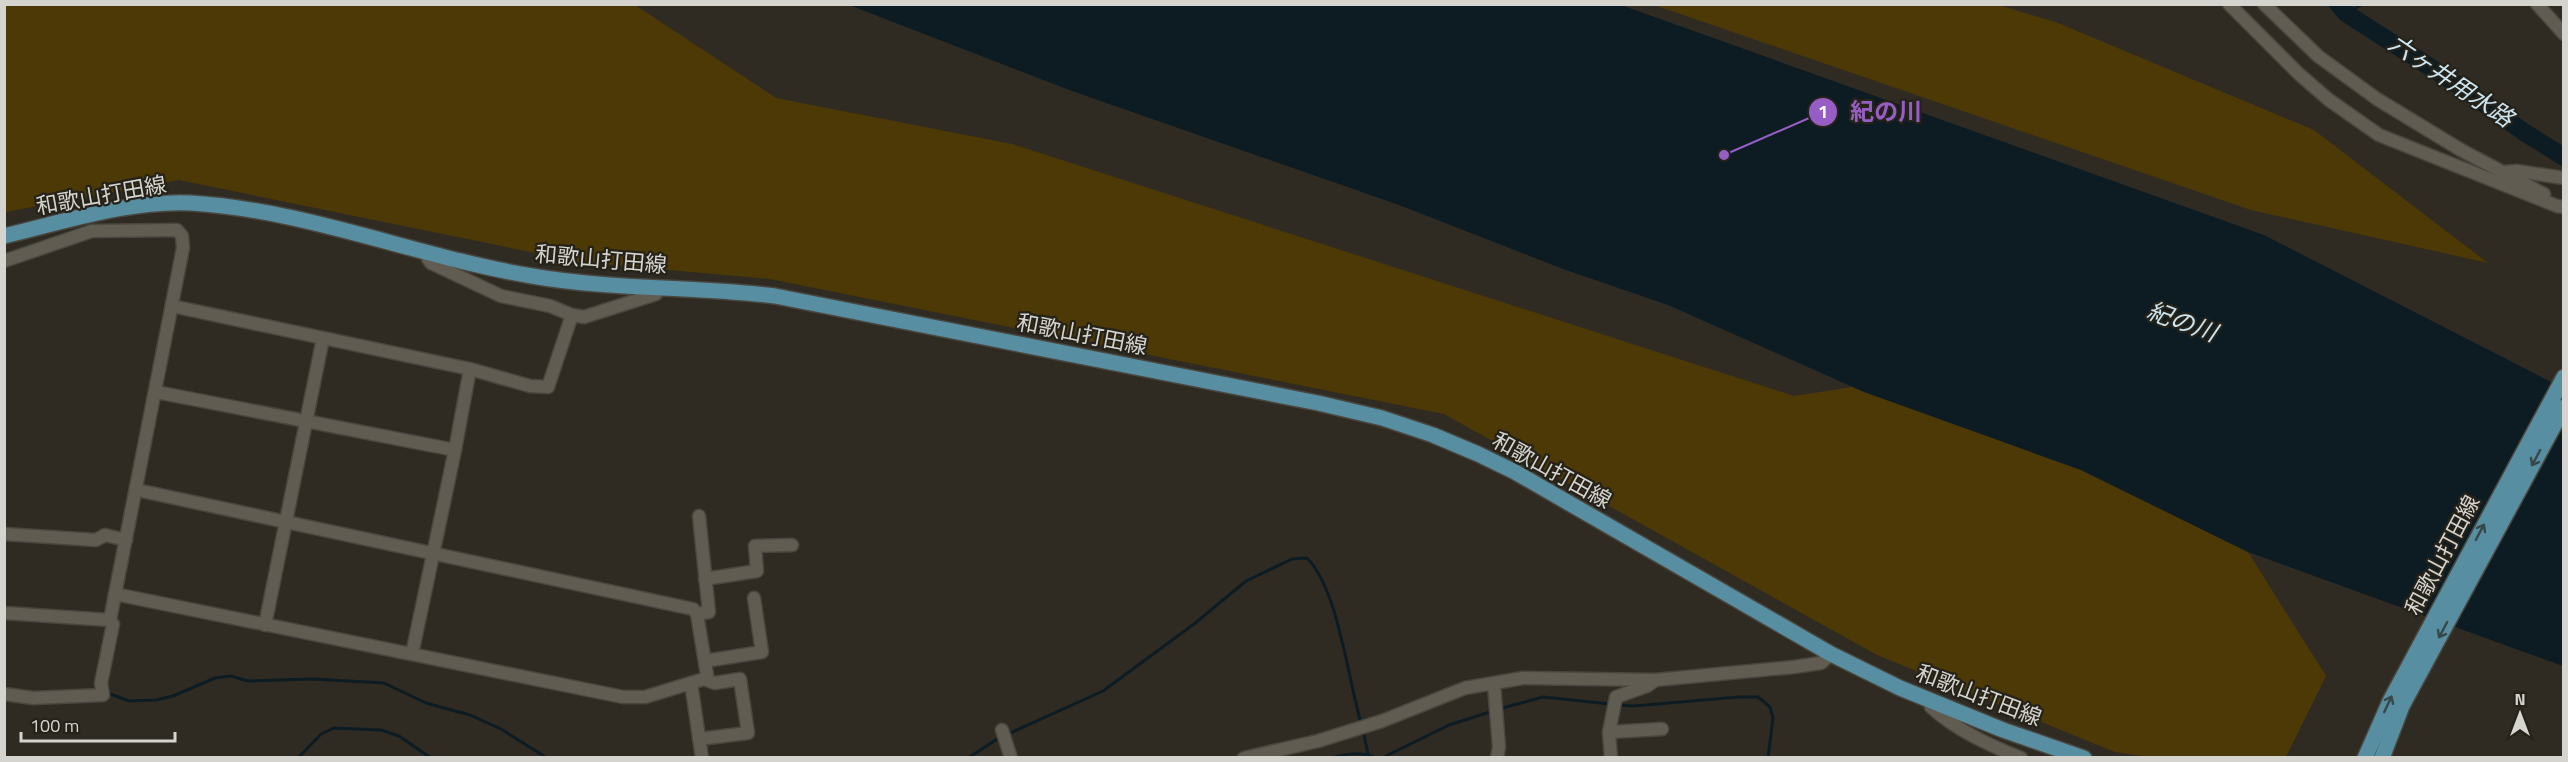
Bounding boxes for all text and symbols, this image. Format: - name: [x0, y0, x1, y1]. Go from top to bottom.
- water label: 六ヶ井用水路: [2382, 25, 2523, 136]
- callout: 紀の川: [1808, 91, 1934, 133]
- text: 紀の川: [1850, 93, 1922, 129]
- text: 1: [1818, 98, 1828, 125]
- street label: 和歌山打田線: [33, 167, 169, 223]
- street label: 和歌山打田線: [534, 236, 668, 282]
- water label: 紀の川: [2142, 292, 2225, 351]
- street label: 和歌山打田線: [1014, 305, 1150, 363]
- street label: 和歌山打田線: [1486, 423, 1618, 517]
- one-way arrow: [2530, 449, 2542, 466]
- street label: 和歌山打田線: [2396, 489, 2488, 621]
- one-way arrow: [2474, 524, 2486, 541]
- one-way arrow: [2437, 621, 2449, 638]
- street label: 和歌山打田線: [1911, 655, 2047, 735]
- north arrow: [2490, 684, 2550, 744]
- text: N: [2514, 687, 2526, 711]
- one-way arrow: [2383, 695, 2395, 713]
- scale bar: [21, 705, 176, 743]
- text: 100 m: [30, 712, 79, 739]

